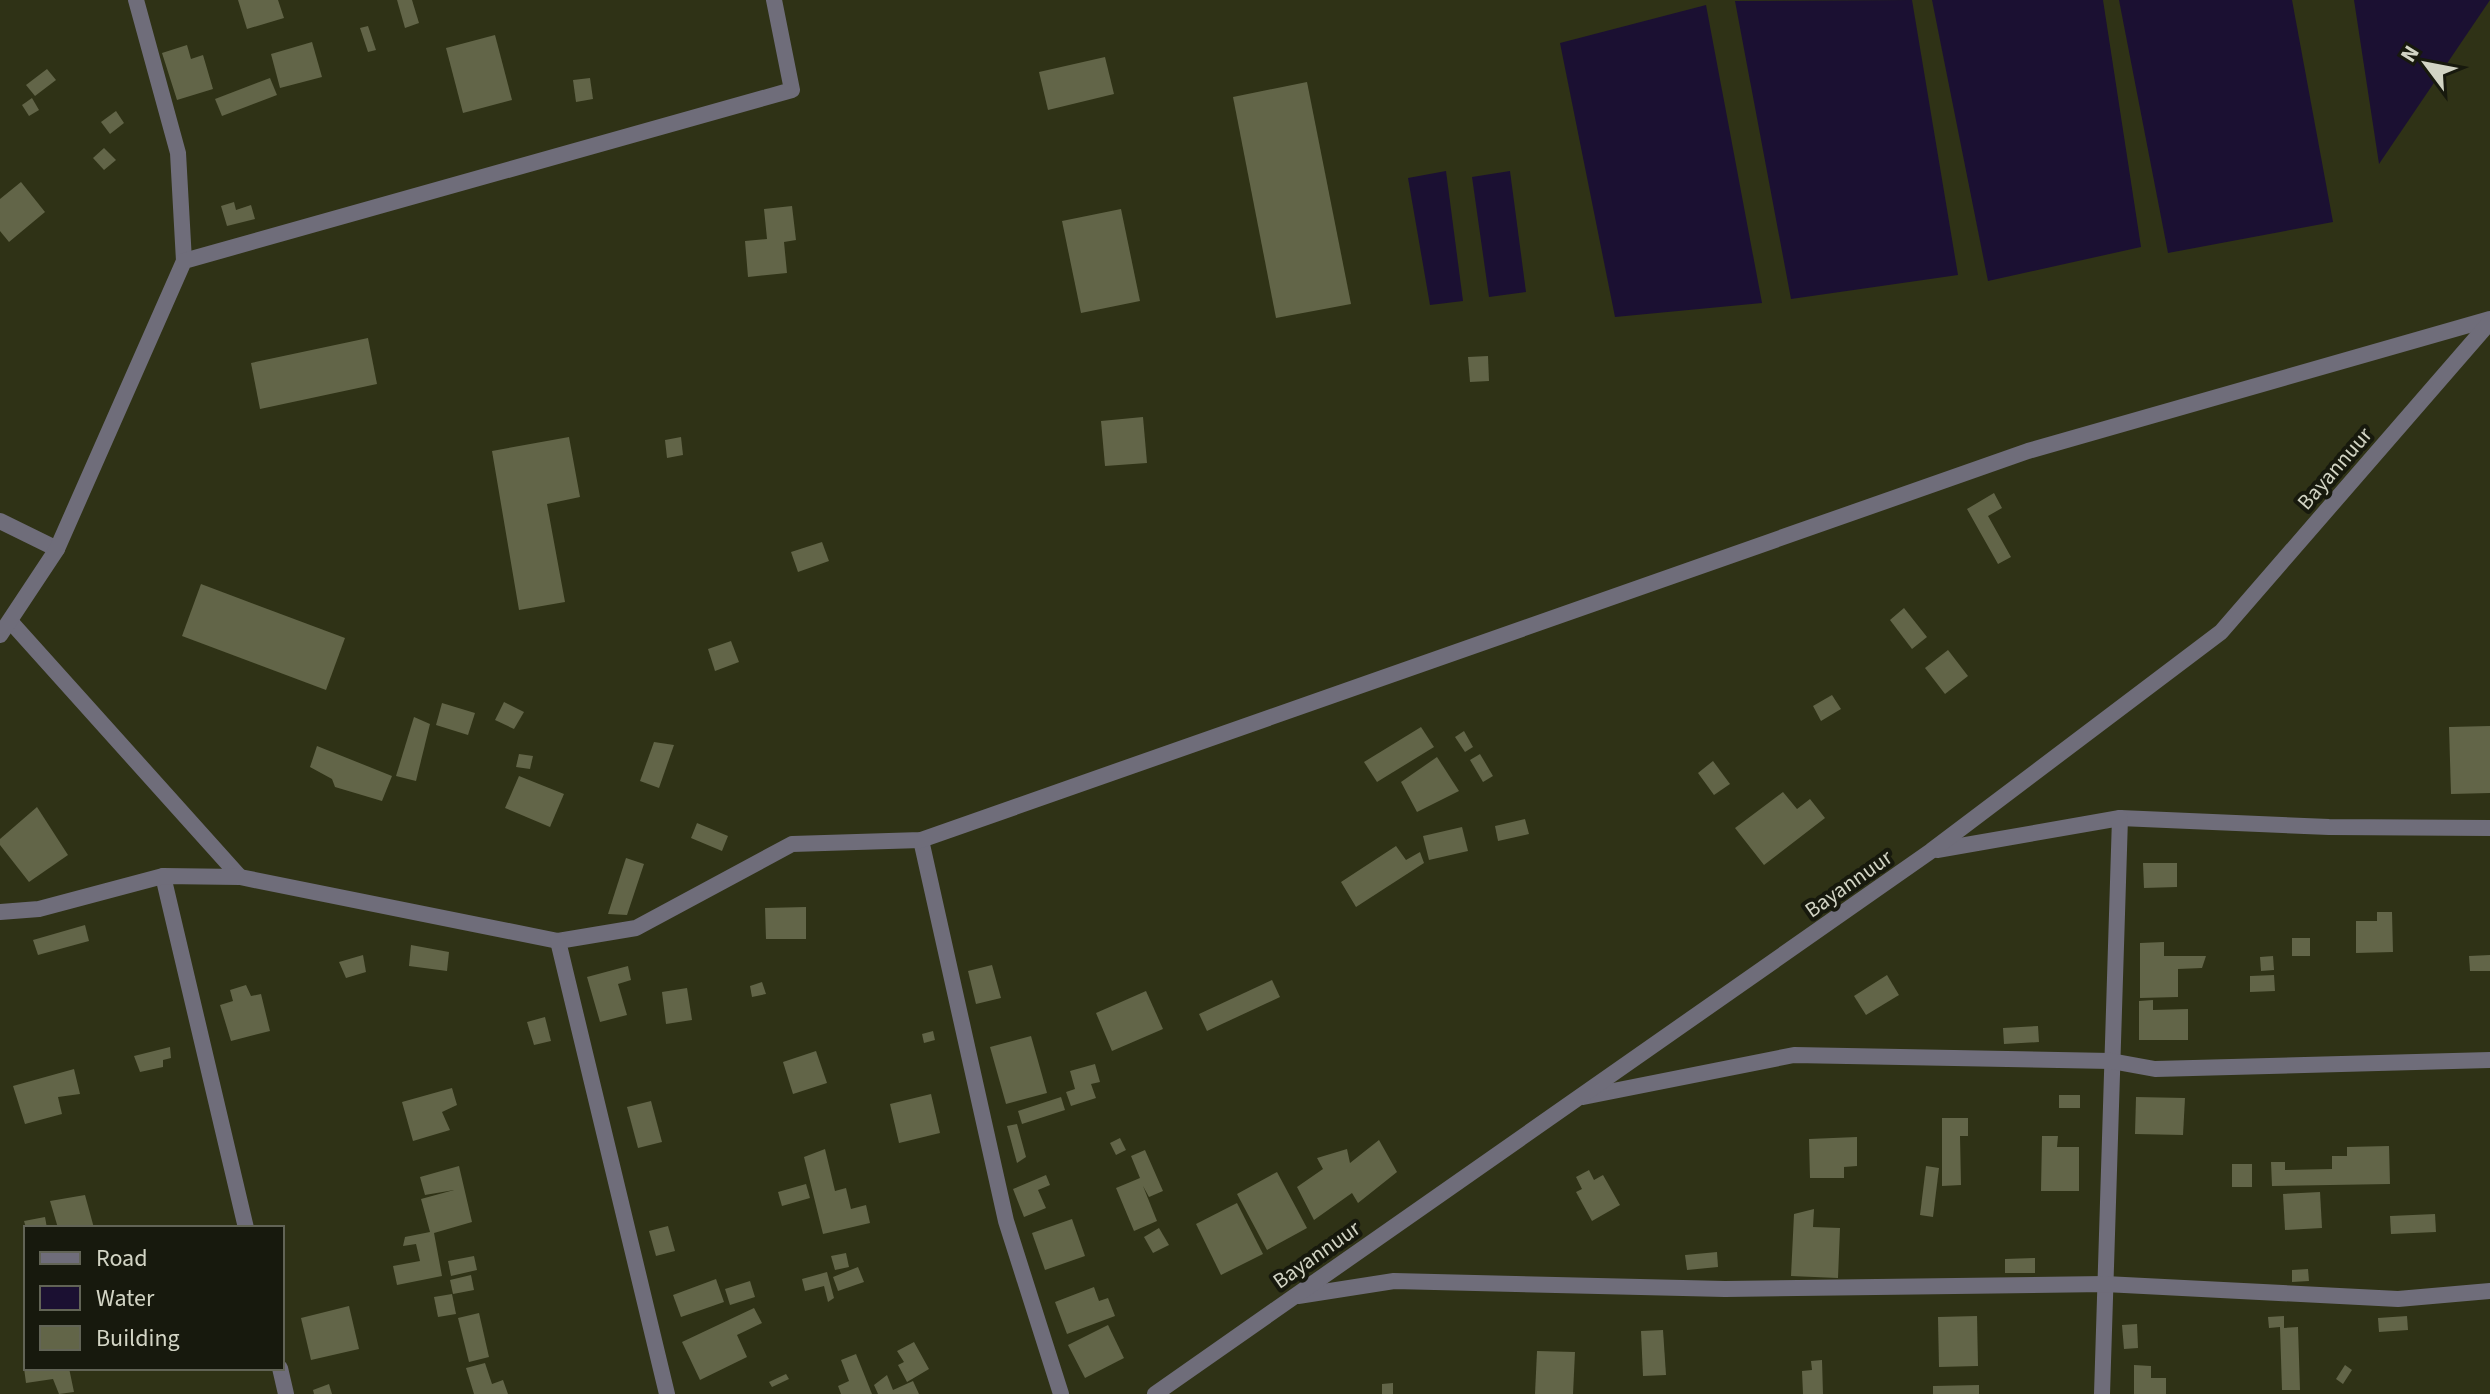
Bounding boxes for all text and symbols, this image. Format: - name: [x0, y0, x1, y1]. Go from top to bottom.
- north arrow: [2386, 24, 2466, 104]
- text: N: [2392, 39, 2427, 69]
- street label: Bayannuur: [2290, 420, 2380, 517]
- street label: Bayannuur: [1798, 842, 1899, 926]
- street label: Bayannuur: [1266, 1213, 1367, 1297]
- legend: [24, 1226, 284, 1370]
- text: Road: [96, 1241, 148, 1276]
- text: Water: [96, 1281, 155, 1316]
- text: Building: [96, 1321, 180, 1356]

